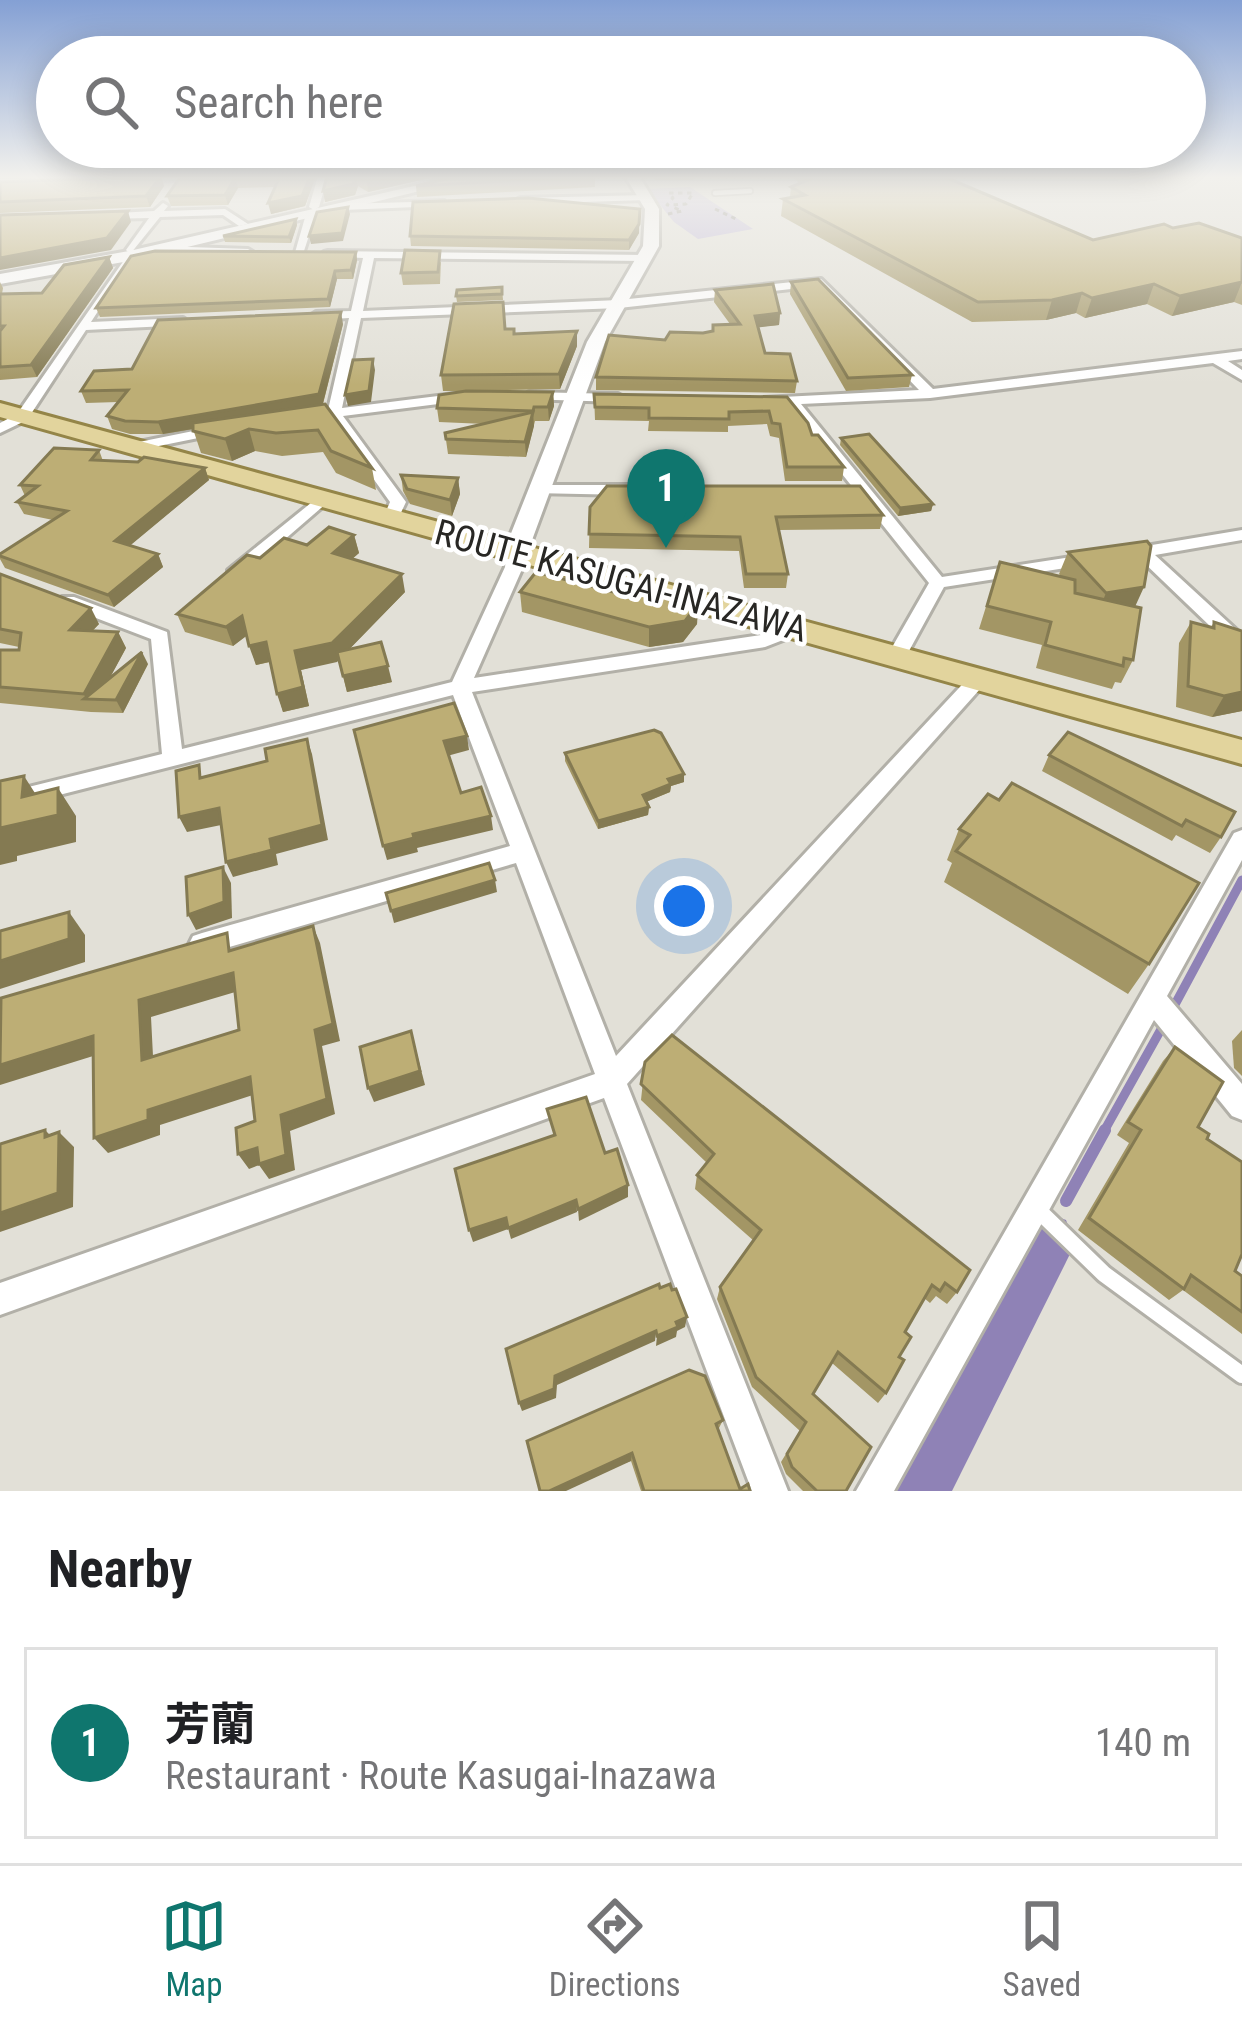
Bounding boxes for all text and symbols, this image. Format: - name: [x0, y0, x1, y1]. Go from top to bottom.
- search box: [36, 36, 1206, 168]
- icon: search: [78, 69, 144, 135]
- text: Search here: [174, 76, 383, 129]
- pin: 1: [627, 449, 705, 548]
- street label: ROUTE KASUGAI-INAZAWA: [430, 511, 812, 651]
- your location: [654, 876, 714, 936]
- text: Nearby: [48, 1540, 192, 1599]
- text: 芳蘭: [165, 1698, 255, 1751]
- text: 1: [80, 1720, 100, 1766]
- text: 140 m: [1095, 1720, 1191, 1766]
- text: Restaurant · Route Kasugai-Inazawa: [165, 1753, 717, 1799]
- tab: Map: [161, 1893, 227, 2004]
- tab: Directions: [549, 1893, 681, 2004]
- tab: Saved: [1003, 1893, 1081, 2004]

